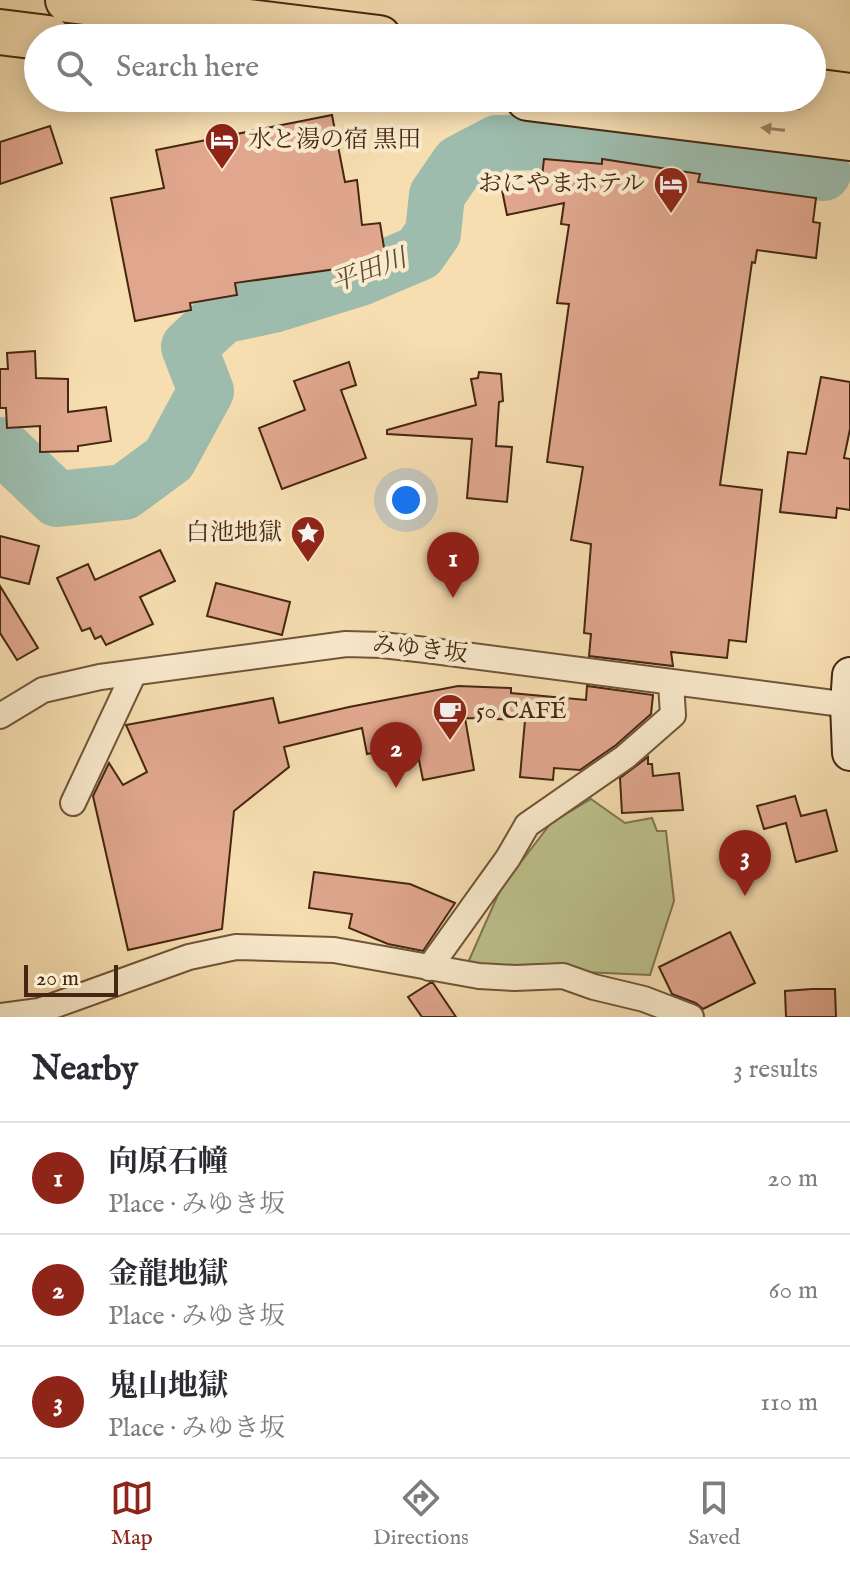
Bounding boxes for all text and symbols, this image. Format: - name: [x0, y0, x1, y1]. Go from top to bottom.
- search box: [24, 24, 826, 112]
- icon: search: [52, 46, 96, 90]
- text: Search here: [116, 49, 259, 87]
- hotel icon: 水と湯の宿 黒田: [203, 121, 241, 171]
- one-way arrow: [760, 122, 785, 135]
- place label: 水と湯の宿 黒田: [248, 125, 421, 156]
- hotel icon: おにやまホテル: [652, 165, 690, 215]
- place label: おにやまホテル: [478, 169, 645, 200]
- water label: 平田川: [327, 241, 414, 300]
- your location: [386, 480, 426, 520]
- place icon: 白池地獄: [289, 514, 327, 564]
- place label: 白池地獄: [186, 518, 282, 549]
- pin: 1: [427, 532, 479, 598]
- street label: みゆき坂: [371, 630, 469, 670]
- cafe icon: 50 CAFÉ: [431, 692, 469, 742]
- place label: 50 CAFÉ: [476, 696, 567, 727]
- pin: 2: [370, 722, 422, 788]
- pin: 3: [719, 830, 771, 896]
- scale bar: [24, 961, 118, 997]
- text: 20 m: [36, 965, 79, 993]
- text: Nearby: [32, 1048, 138, 1091]
- text: 3 results: [733, 1053, 818, 1086]
- text: 向原石幢: [108, 1144, 228, 1182]
- text: 1: [53, 1162, 63, 1195]
- text: 20 m: [767, 1162, 818, 1195]
- text: Place · みゆき坂: [108, 1188, 286, 1221]
- text: 金龍地獄: [108, 1256, 228, 1294]
- text: 2: [52, 1274, 64, 1307]
- text: 60 m: [769, 1274, 818, 1307]
- text: Place · みゆき坂: [108, 1300, 286, 1333]
- text: 鬼山地獄: [108, 1368, 228, 1406]
- text: 3: [53, 1386, 63, 1419]
- text: 110 m: [760, 1386, 818, 1419]
- text: Place · みゆき坂: [108, 1412, 286, 1445]
- tab: Map: [110, 1476, 154, 1552]
- tab: Directions: [373, 1476, 469, 1552]
- tab: Saved: [688, 1476, 740, 1552]

